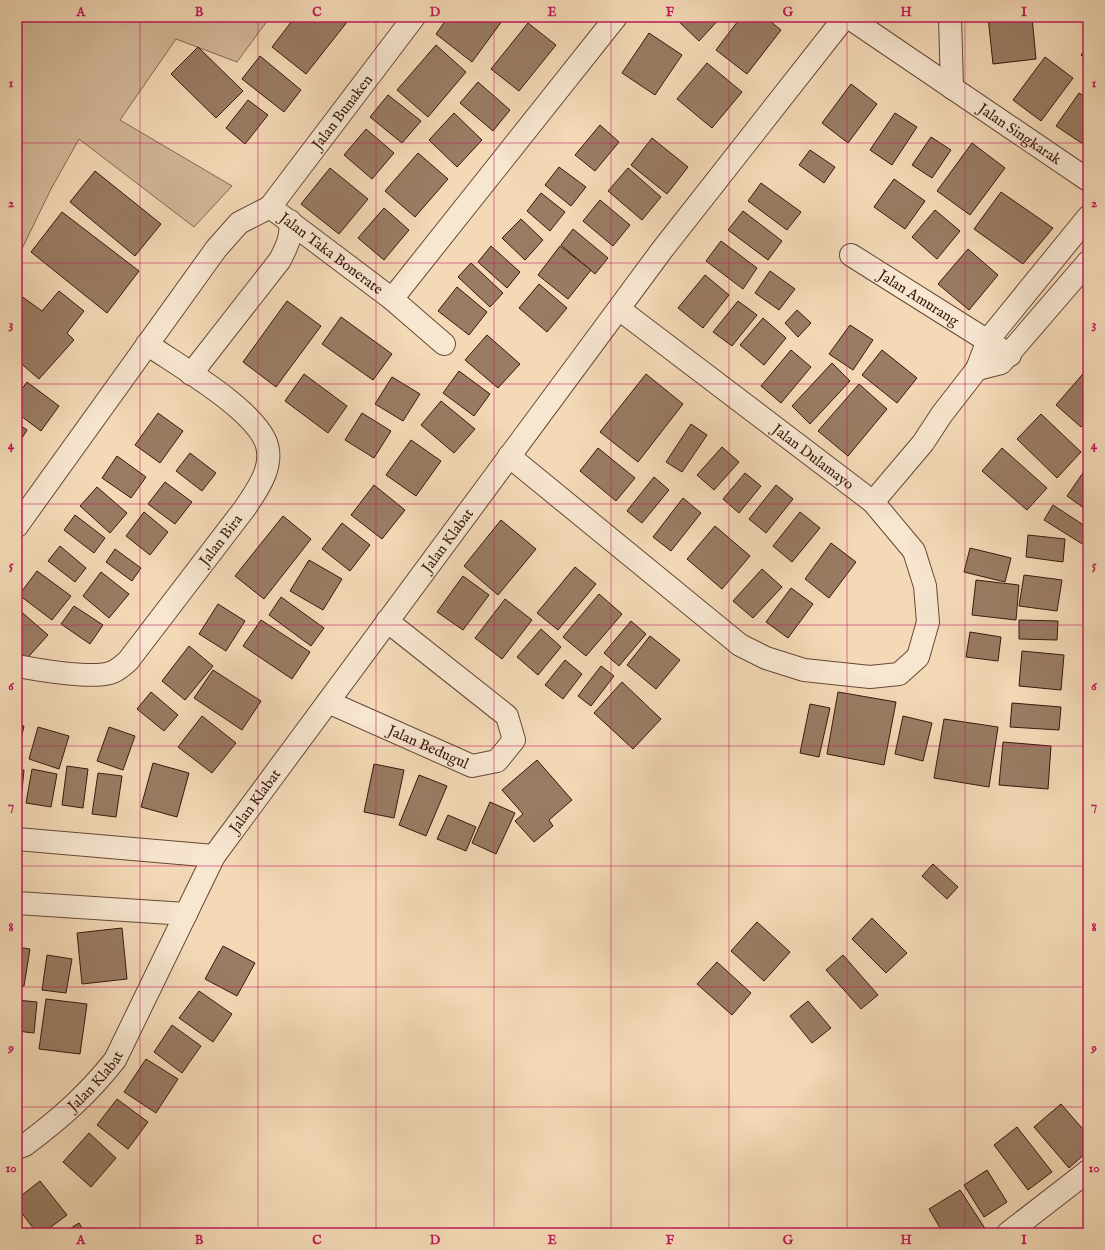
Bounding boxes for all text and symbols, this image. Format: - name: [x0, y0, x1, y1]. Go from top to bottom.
- text: A: [76, 4, 87, 21]
- text: B: [195, 4, 204, 21]
- text: C: [312, 4, 322, 21]
- text: D: [430, 4, 441, 21]
- text: E: [547, 4, 557, 21]
- text: F: [666, 4, 675, 21]
- text: G: [783, 4, 794, 21]
- text: H: [900, 4, 912, 21]
- text: I: [1021, 4, 1027, 21]
- street label: Jalan Bunaken: [307, 71, 377, 155]
- text: 1: [9, 75, 14, 92]
- text: 1: [1092, 75, 1097, 92]
- street label: Jalan Singkarak: [973, 98, 1066, 170]
- text: 2: [8, 195, 14, 212]
- text: 2: [1091, 195, 1097, 212]
- street label: Jalan Taka Bonerate: [274, 207, 387, 299]
- street label: Jalan Amurang: [873, 265, 963, 331]
- text: 3: [9, 316, 14, 333]
- text: 3: [1092, 316, 1097, 333]
- street label: Jalan Dulamayo: [767, 419, 858, 494]
- text: 4: [8, 437, 15, 454]
- text: 4: [1091, 437, 1098, 454]
- street label: Jalan Klabat: [417, 505, 478, 578]
- street label: Jalan Bira: [194, 510, 247, 571]
- text: 5: [9, 557, 14, 574]
- text: 5: [1092, 557, 1097, 574]
- text: 6: [8, 678, 14, 695]
- text: 6: [1091, 678, 1097, 695]
- street label: Jalan Bedugul: [383, 720, 473, 774]
- street label: Jalan Klabat: [224, 765, 285, 839]
- text: 7: [8, 798, 14, 815]
- text: 7: [1091, 798, 1097, 815]
- text: 8: [8, 919, 14, 936]
- text: 8: [1091, 919, 1097, 936]
- text: 9: [7, 1040, 14, 1057]
- text: 9: [1090, 1040, 1097, 1057]
- street label: Jalan Klabat: [62, 1048, 128, 1117]
- text: 10: [5, 1160, 17, 1177]
- text: 10: [1088, 1160, 1100, 1177]
- text: A: [76, 1232, 87, 1249]
- text: B: [195, 1232, 204, 1249]
- text: C: [312, 1232, 322, 1249]
- text: D: [430, 1232, 441, 1249]
- text: E: [547, 1232, 557, 1249]
- text: F: [666, 1232, 675, 1249]
- text: G: [783, 1232, 794, 1249]
- text: H: [900, 1232, 912, 1249]
- text: I: [1021, 1232, 1027, 1249]

